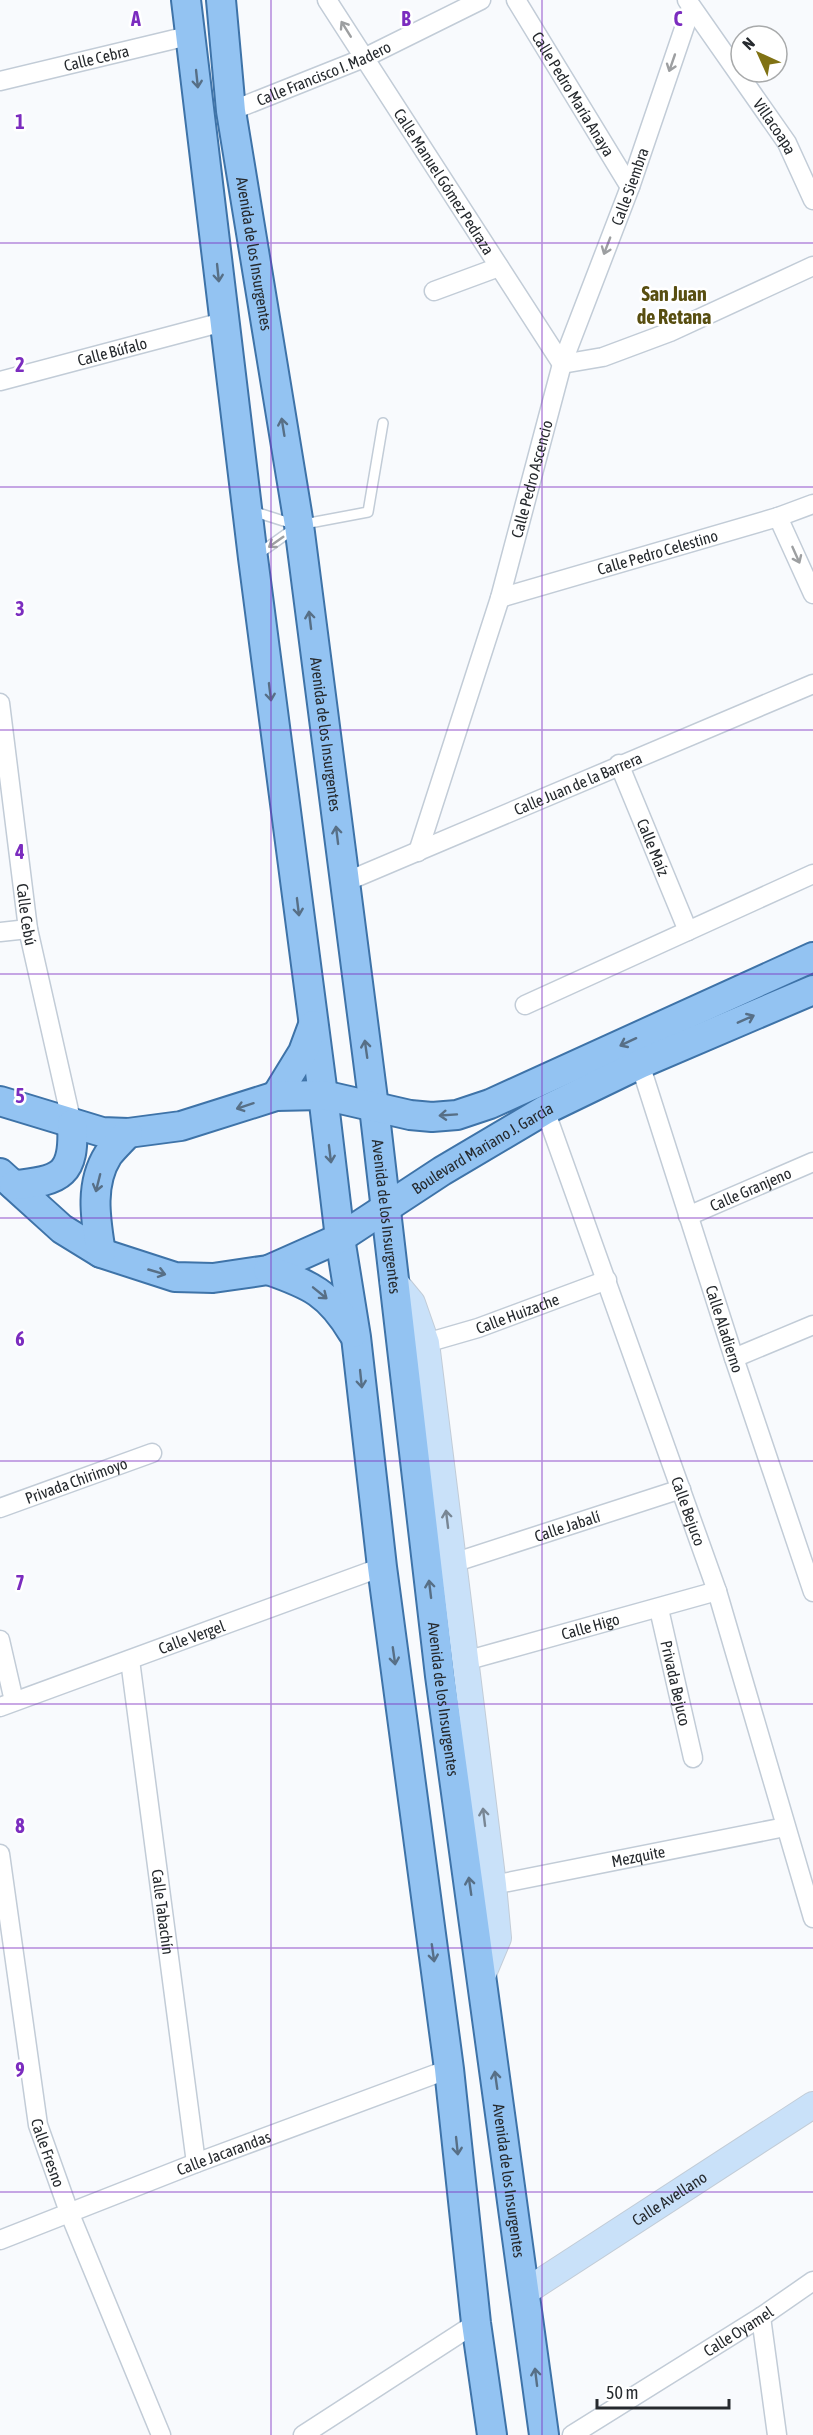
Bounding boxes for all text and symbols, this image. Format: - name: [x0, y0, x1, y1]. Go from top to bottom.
- text: A: [130, 7, 141, 30]
- text: B: [401, 7, 411, 30]
- text: C: [674, 7, 683, 30]
- one-way arrow: [339, 21, 351, 38]
- north arrow: [729, 24, 789, 84]
- street label: Calle Pedro María Anaya: [528, 28, 618, 159]
- text: N: [739, 34, 758, 53]
- street label: Calle Francisco I. Madero: [254, 37, 394, 109]
- street label: Calle Cebra: [62, 41, 131, 74]
- one-way arrow: [666, 53, 677, 72]
- one-way arrow: [191, 68, 202, 88]
- street label: Villacoapa: [750, 95, 800, 157]
- street label: Calle Manuel Gómez Pedraza: [390, 105, 498, 258]
- text: 1: [15, 110, 25, 133]
- street label: Calle Siembra: [607, 145, 652, 228]
- street label: Avenida de los Insurgentes: [233, 176, 276, 332]
- one-way arrow: [601, 237, 612, 255]
- one-way arrow: [213, 262, 224, 282]
- district label: San Juan de Retana: [637, 282, 711, 328]
- street label: Calle Búfalo: [75, 334, 149, 369]
- text: 2: [15, 353, 25, 376]
- one-way arrow: [277, 418, 288, 438]
- street label: Calle Pedro Ascencio: [507, 418, 556, 540]
- street label: Calle Pedro Celestino: [595, 526, 720, 578]
- one-way arrow: [268, 536, 284, 548]
- one-way arrow: [790, 546, 802, 564]
- text: 3: [15, 597, 25, 620]
- one-way arrow: [305, 611, 316, 631]
- street label: Avenida de los Insurgentes: [307, 656, 345, 813]
- one-way arrow: [265, 682, 276, 702]
- street label: Calle Juan de la Barrera: [511, 749, 645, 819]
- street label: Calle Maíz: [634, 816, 673, 879]
- one-way arrow: [331, 825, 342, 845]
- text: 4: [14, 840, 25, 863]
- street label: Calle Cebú: [13, 882, 40, 947]
- one-way arrow: [293, 896, 304, 916]
- one-way arrow: [737, 1013, 755, 1024]
- one-way arrow: [619, 1036, 637, 1048]
- one-way arrow: [360, 1039, 371, 1059]
- text: 5: [15, 1084, 25, 1107]
- street label: Boulevard Mariano J. García: [408, 1099, 556, 1197]
- one-way arrow: [236, 1101, 255, 1112]
- one-way arrow: [439, 1110, 458, 1121]
- street label: Avenida de los Insurgentes: [369, 1138, 405, 1295]
- one-way arrow: [325, 1143, 336, 1163]
- street label: Calle Granjeno: [707, 1164, 794, 1215]
- one-way arrow: [92, 1173, 104, 1192]
- one-way arrow: [147, 1267, 166, 1278]
- street label: Calle Aladierno: [702, 1283, 747, 1375]
- one-way arrow: [312, 1287, 328, 1300]
- street label: Calle Huizache: [473, 1290, 561, 1337]
- text: 6: [15, 1327, 25, 1350]
- one-way arrow: [355, 1368, 366, 1388]
- street label: Privada Chirimoyo: [23, 1454, 130, 1507]
- street label: Calle Bejuco: [668, 1474, 709, 1548]
- street label: Calle Jabalí: [532, 1507, 603, 1545]
- one-way arrow: [442, 1510, 453, 1529]
- text: 7: [15, 1571, 25, 1594]
- one-way arrow: [424, 1580, 435, 1600]
- street label: Calle Higo: [559, 1610, 621, 1643]
- street label: Calle Vergel: [156, 1616, 228, 1657]
- street label: Avenida de los Insurgentes: [425, 1621, 463, 1778]
- street label: Privada Bejuco: [657, 1639, 694, 1728]
- one-way arrow: [388, 1645, 399, 1665]
- one-way arrow: [479, 1807, 490, 1827]
- text: 8: [15, 1814, 25, 1837]
- street label: Mezquite: [610, 1842, 667, 1870]
- street label: Calle Tabachín: [149, 1868, 178, 1956]
- one-way arrow: [465, 1877, 476, 1897]
- one-way arrow: [428, 1943, 439, 1962]
- text: 9: [15, 2058, 25, 2081]
- one-way arrow: [491, 2070, 502, 2090]
- street label: Avenida de los Insurgentes: [490, 2103, 529, 2259]
- street label: Calle Fresno: [28, 2117, 68, 2189]
- street label: Calle Jacarandas: [174, 2127, 273, 2179]
- one-way arrow: [452, 2136, 463, 2156]
- street label: Calle Avellano: [629, 2168, 710, 2229]
- street label: Calle Oyamel: [700, 2302, 777, 2360]
- one-way arrow: [531, 2368, 542, 2387]
- scale bar: [597, 2372, 729, 2410]
- text: 50 m: [606, 2382, 638, 2403]

